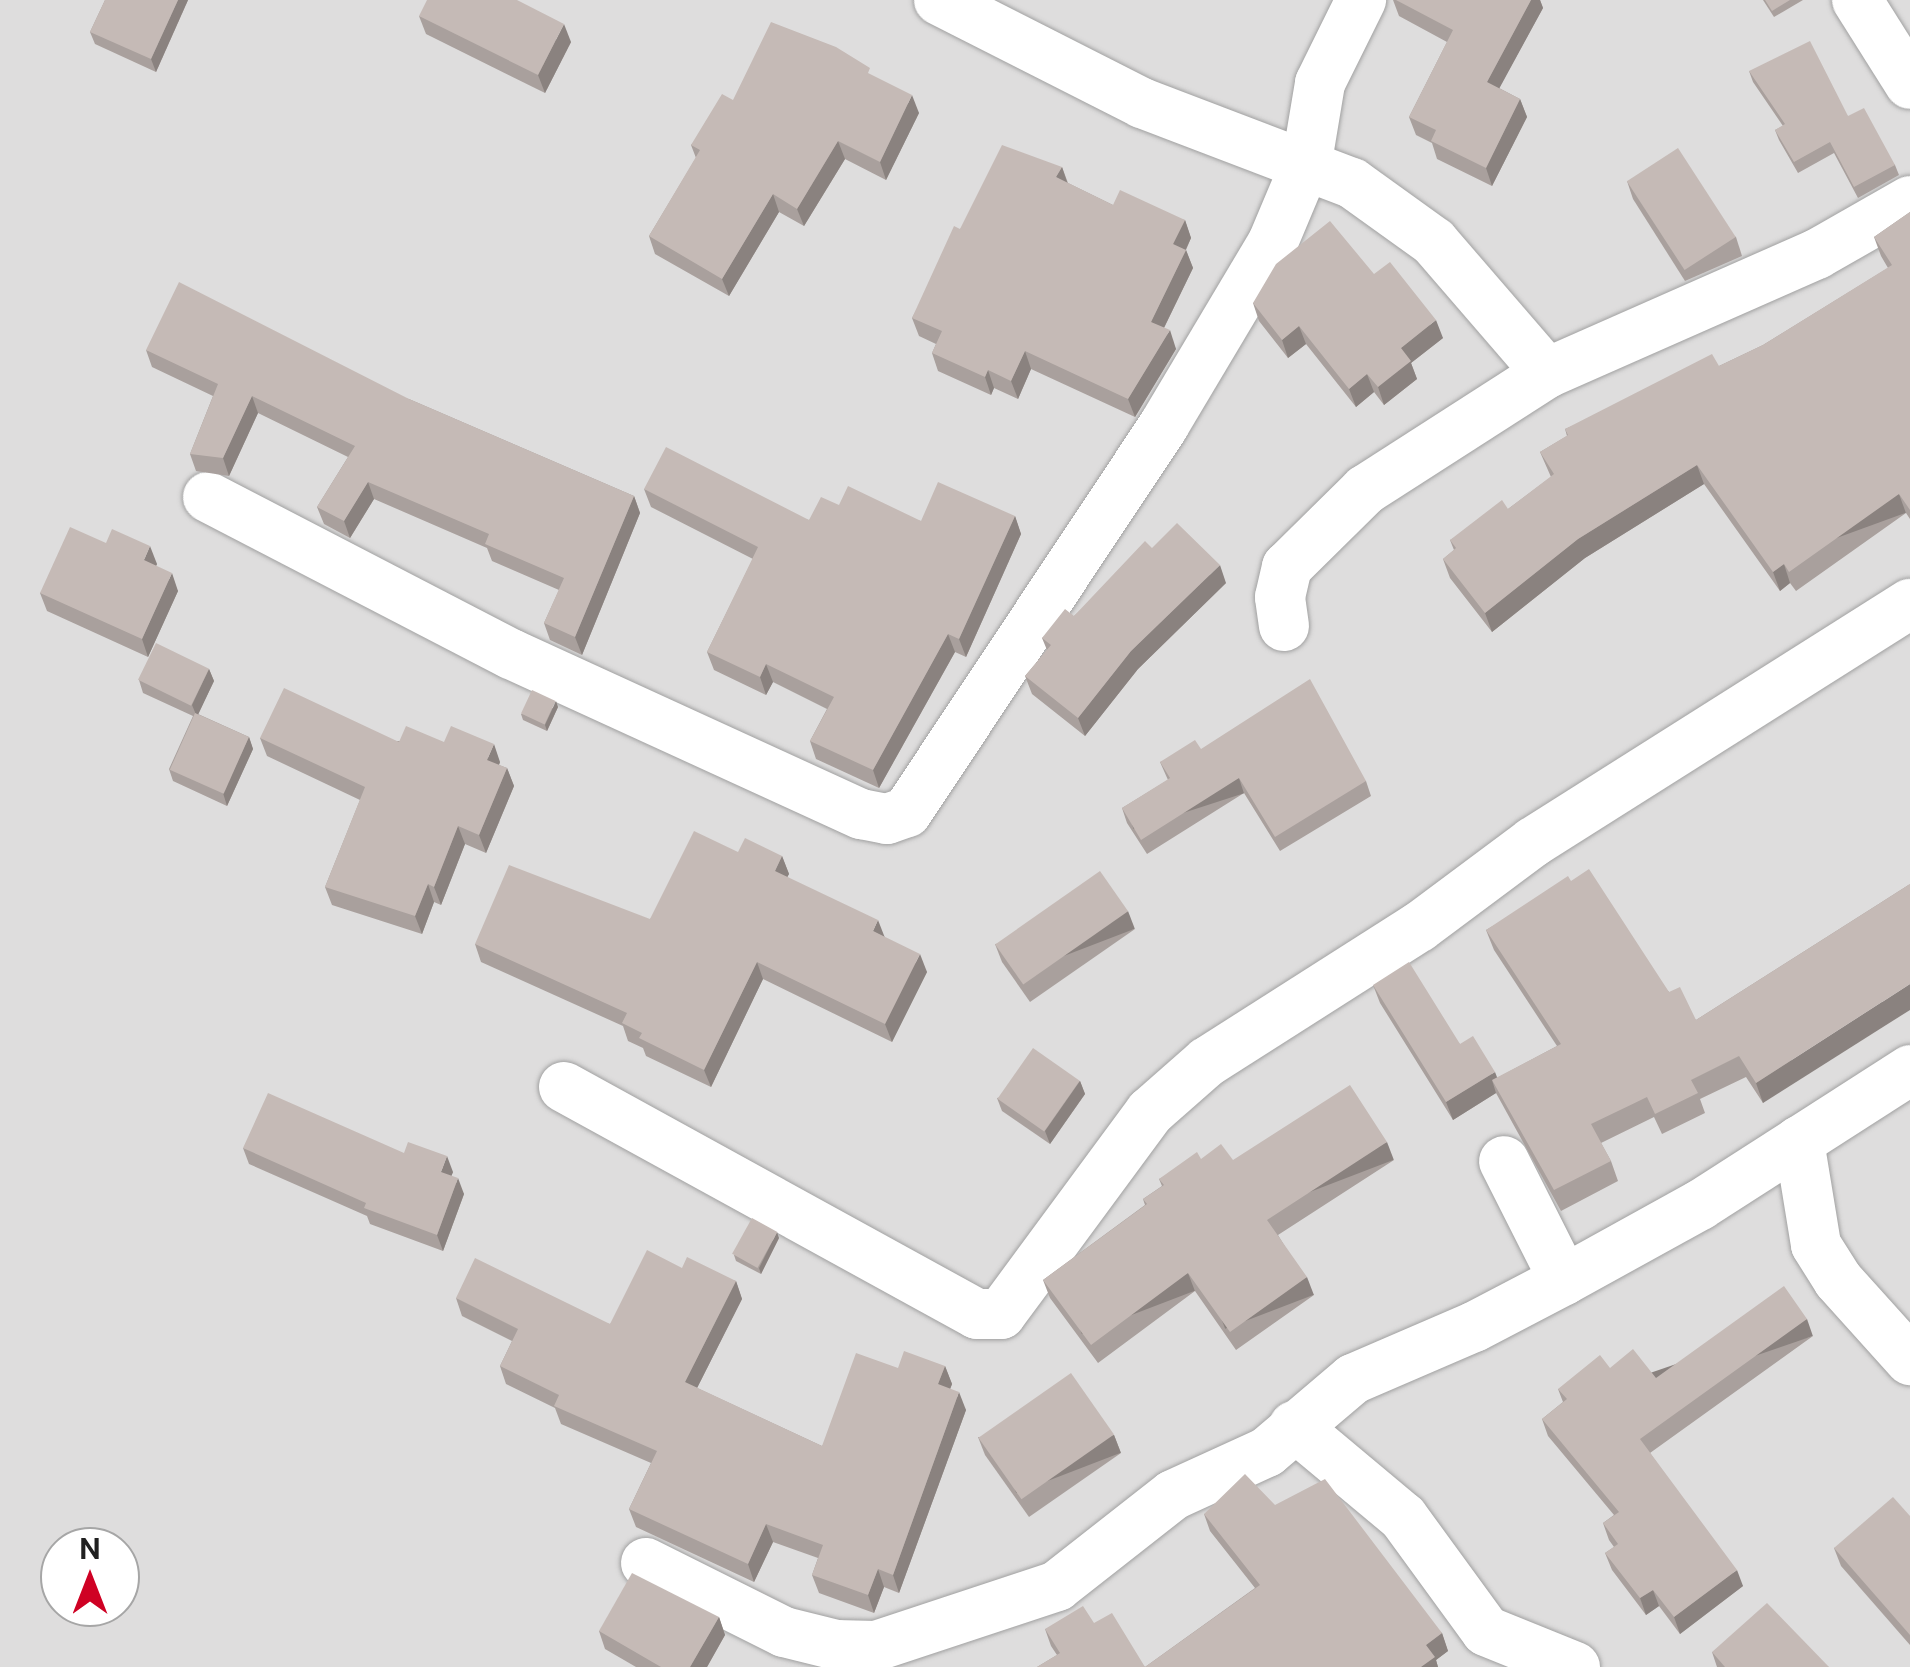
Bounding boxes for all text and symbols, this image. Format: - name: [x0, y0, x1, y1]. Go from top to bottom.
- north arrow: [40, 1527, 140, 1627]
- text: N: [79, 1532, 101, 1565]

